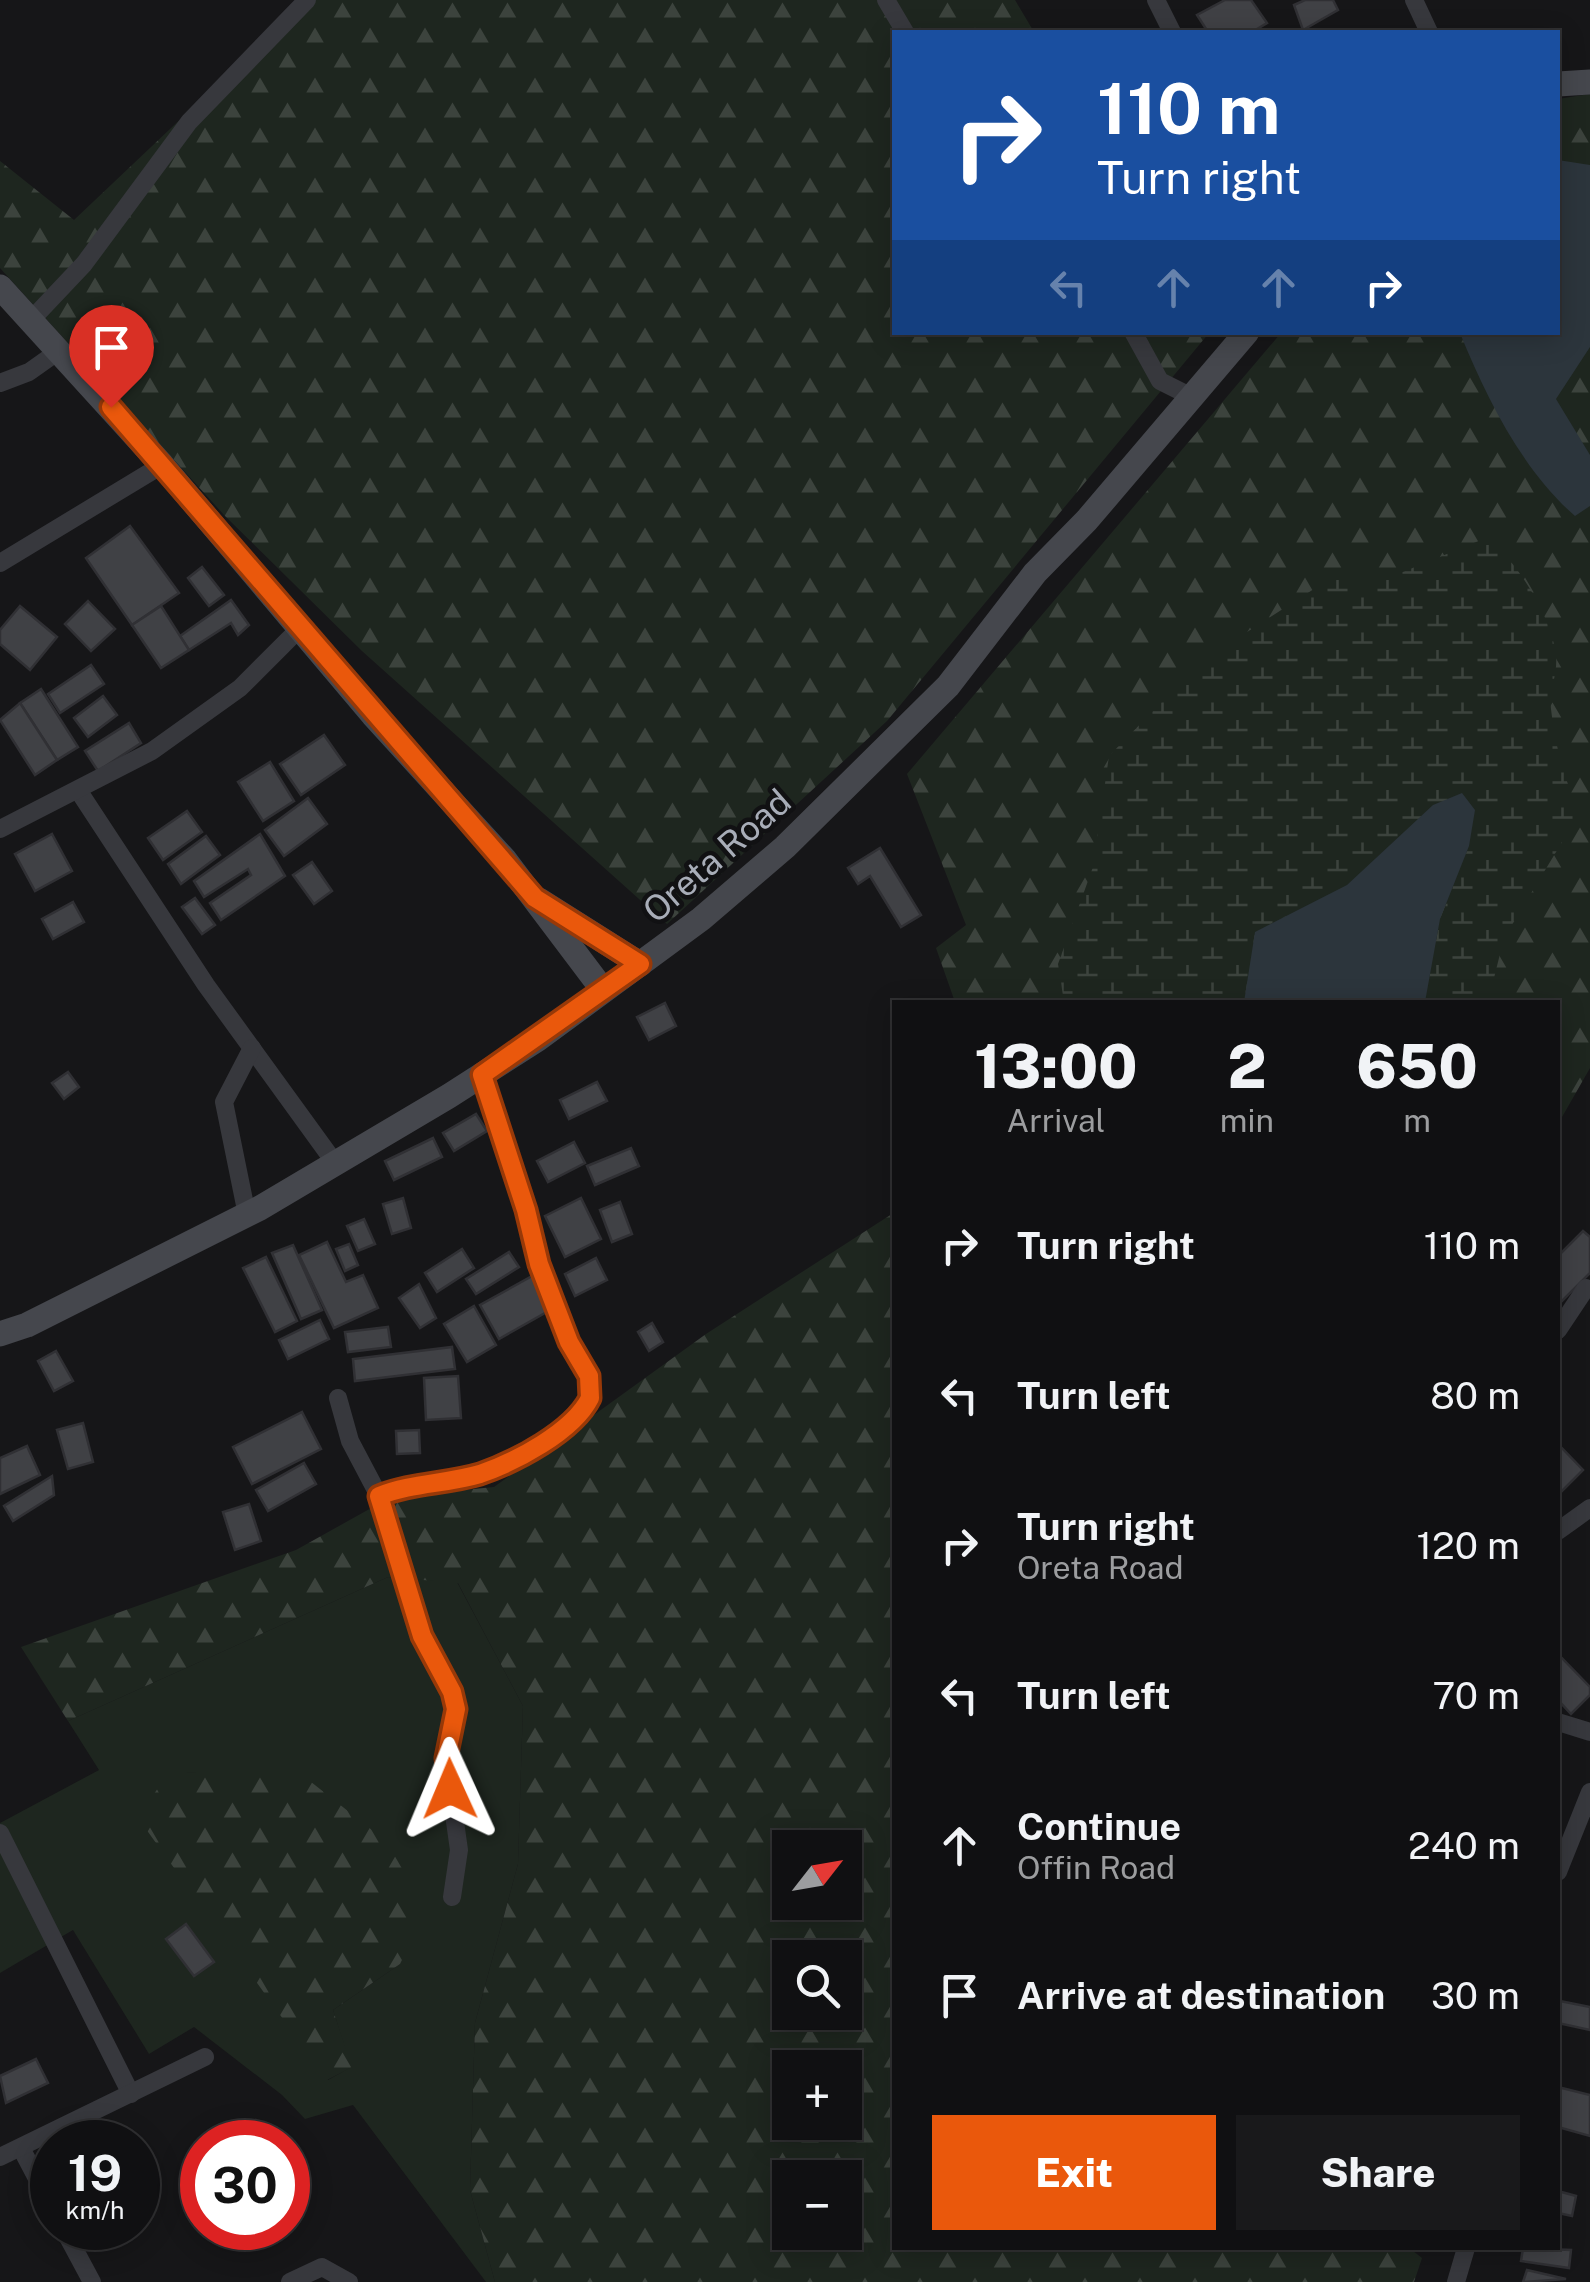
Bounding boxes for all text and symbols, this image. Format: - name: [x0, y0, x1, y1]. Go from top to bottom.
- text: 110 m: [1097, 67, 1281, 150]
- icon: right: [932, 70, 1062, 200]
- text: Turn right: [1097, 151, 1301, 204]
- icon: left: [1041, 260, 1096, 315]
- icon: ahead: [1146, 260, 1201, 315]
- icon: ahead: [1251, 260, 1306, 315]
- icon: right: [1356, 260, 1411, 315]
- pin: [69, 305, 154, 408]
- icon: arrive: [84, 320, 139, 375]
- street label: Oreta Road: [634, 780, 799, 931]
- text: 13:00: [974, 1031, 1138, 1102]
- text: 2: [1227, 1031, 1267, 1102]
- text: 650: [1356, 1031, 1478, 1102]
- text: Arrival: [1006, 1102, 1105, 1139]
- text: min: [1220, 1102, 1274, 1139]
- text: m: [1403, 1102, 1431, 1139]
- icon: right: [932, 1218, 987, 1273]
- text: Turn right: [1017, 1223, 1195, 1268]
- text: 110 m: [1424, 1223, 1520, 1268]
- icon: left: [932, 1368, 987, 1423]
- text: Turn left: [1017, 1373, 1171, 1418]
- text: 80 m: [1430, 1373, 1520, 1418]
- text: Turn right: [1017, 1504, 1195, 1549]
- icon: right: [932, 1518, 987, 1573]
- text: 120 m: [1417, 1523, 1520, 1568]
- text: Oreta Road: [1017, 1549, 1184, 1586]
- icon: left: [932, 1668, 987, 1723]
- text: Turn left: [1017, 1673, 1171, 1718]
- text: 70 m: [1433, 1673, 1520, 1718]
- position arrow: [398, 1737, 502, 1841]
- text: Continue: [1017, 1804, 1181, 1849]
- icon: ahead: [932, 1818, 987, 1873]
- text: 240 m: [1408, 1823, 1520, 1868]
- north arrow: [772, 1830, 862, 1920]
- map controls: [772, 1830, 862, 2250]
- text: Offin Road: [1017, 1849, 1175, 1886]
- button: search: [772, 1940, 862, 2030]
- icon: arrive: [932, 1968, 987, 2023]
- text: Arrive at destination: [1017, 1973, 1385, 2018]
- text: 30 m: [1431, 1973, 1520, 2018]
- button: +: [772, 2050, 862, 2140]
- button: Exit: [932, 2115, 1216, 2230]
- button: Share: [1236, 2115, 1520, 2230]
- speed limit sign: 30: [180, 2120, 310, 2250]
- text: 19: [68, 2143, 122, 2202]
- button: −: [772, 2160, 862, 2250]
- text: km/h: [66, 2195, 124, 2225]

